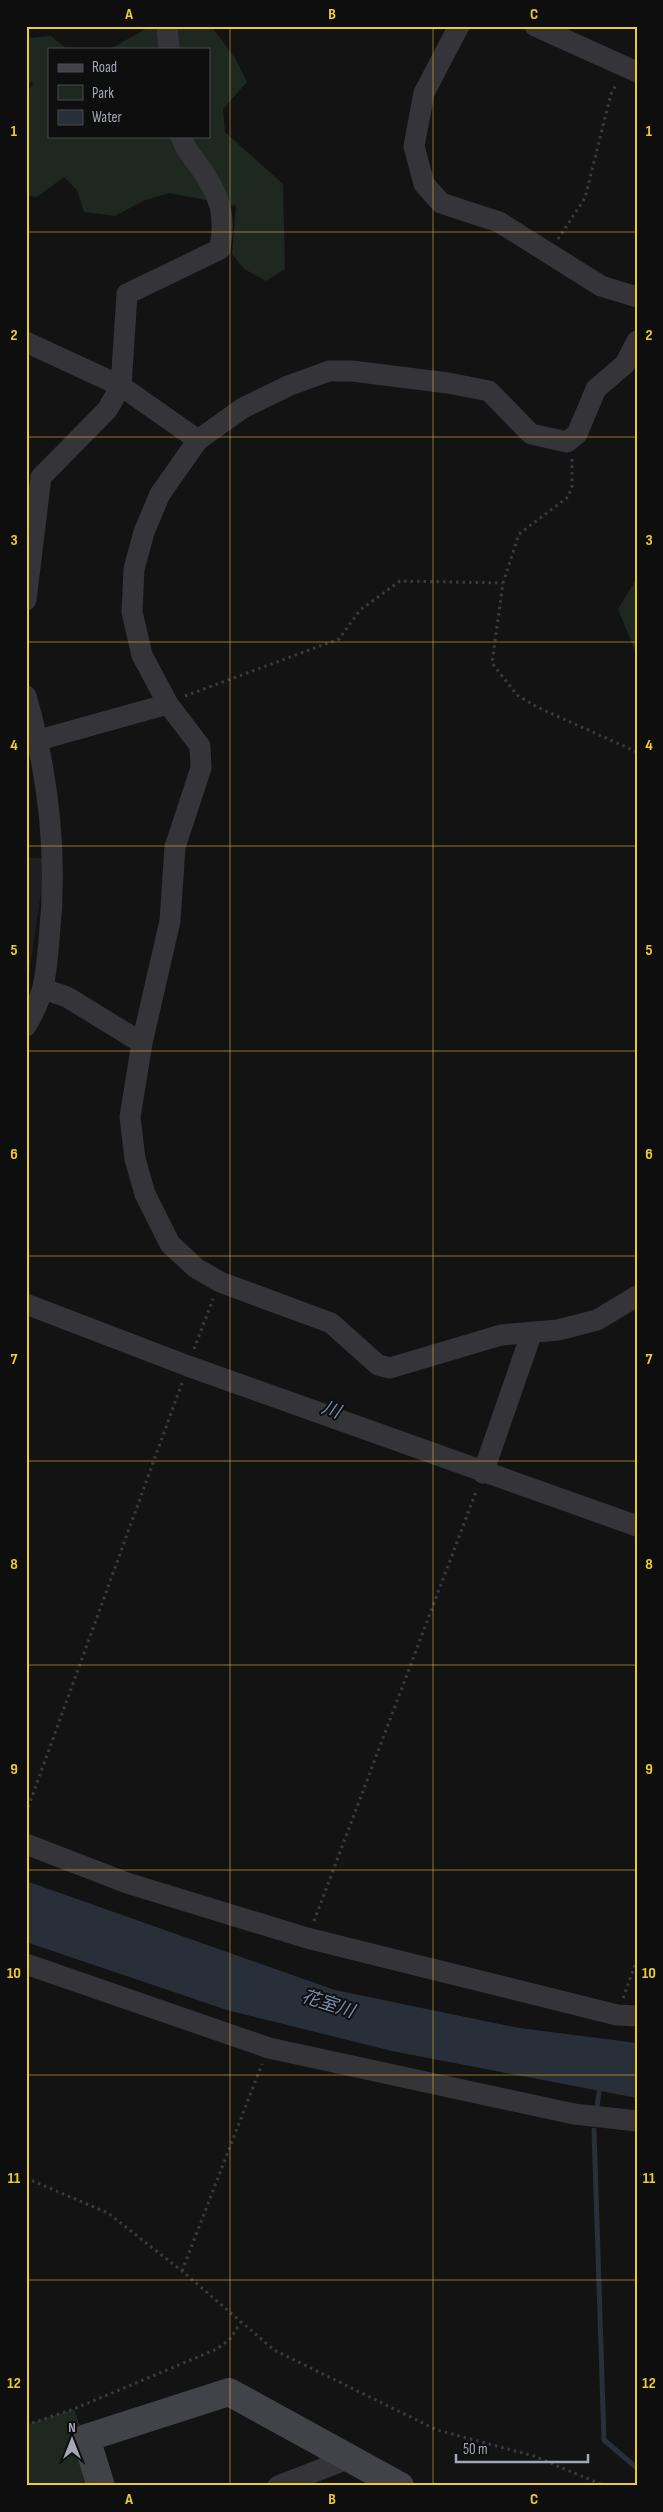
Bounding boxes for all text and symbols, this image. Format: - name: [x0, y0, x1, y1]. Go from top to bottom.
- text: A: [124, 5, 133, 24]
- text: B: [328, 5, 336, 24]
- text: C: [530, 5, 538, 24]
- legend: [48, 48, 210, 138]
- text: Road: [92, 58, 117, 77]
- text: Park: [92, 84, 114, 103]
- text: Water: [92, 108, 123, 127]
- text: 1: [11, 122, 18, 141]
- text: 1: [646, 122, 653, 141]
- text: 2: [10, 326, 18, 345]
- text: 2: [645, 326, 653, 345]
- text: 3: [10, 531, 18, 550]
- text: 3: [645, 531, 653, 550]
- text: 4: [10, 736, 18, 755]
- text: 4: [645, 736, 653, 755]
- text: 5: [10, 941, 18, 960]
- text: 5: [645, 941, 653, 960]
- text: 6: [10, 1145, 18, 1164]
- text: 6: [645, 1145, 653, 1164]
- text: 7: [11, 1350, 18, 1369]
- text: 7: [646, 1350, 653, 1369]
- water label: 川: [319, 1397, 345, 1424]
- text: 8: [10, 1555, 18, 1574]
- text: 8: [645, 1555, 653, 1574]
- text: 9: [10, 1760, 18, 1779]
- text: 9: [645, 1760, 653, 1779]
- text: 10: [7, 1964, 21, 1983]
- text: 10: [642, 1964, 656, 1983]
- water label: 花室川: [299, 1986, 359, 2023]
- text: 11: [8, 2169, 21, 2188]
- text: 11: [643, 2169, 656, 2188]
- text: 12: [7, 2374, 21, 2393]
- text: 12: [642, 2374, 656, 2393]
- north arrow: [48, 2414, 98, 2464]
- text: N: [68, 2419, 76, 2436]
- scale bar: [456, 2432, 588, 2464]
- text: 50 m: [463, 2440, 488, 2459]
- text: A: [124, 2490, 133, 2509]
- text: B: [328, 2490, 336, 2509]
- text: C: [530, 2490, 538, 2509]

